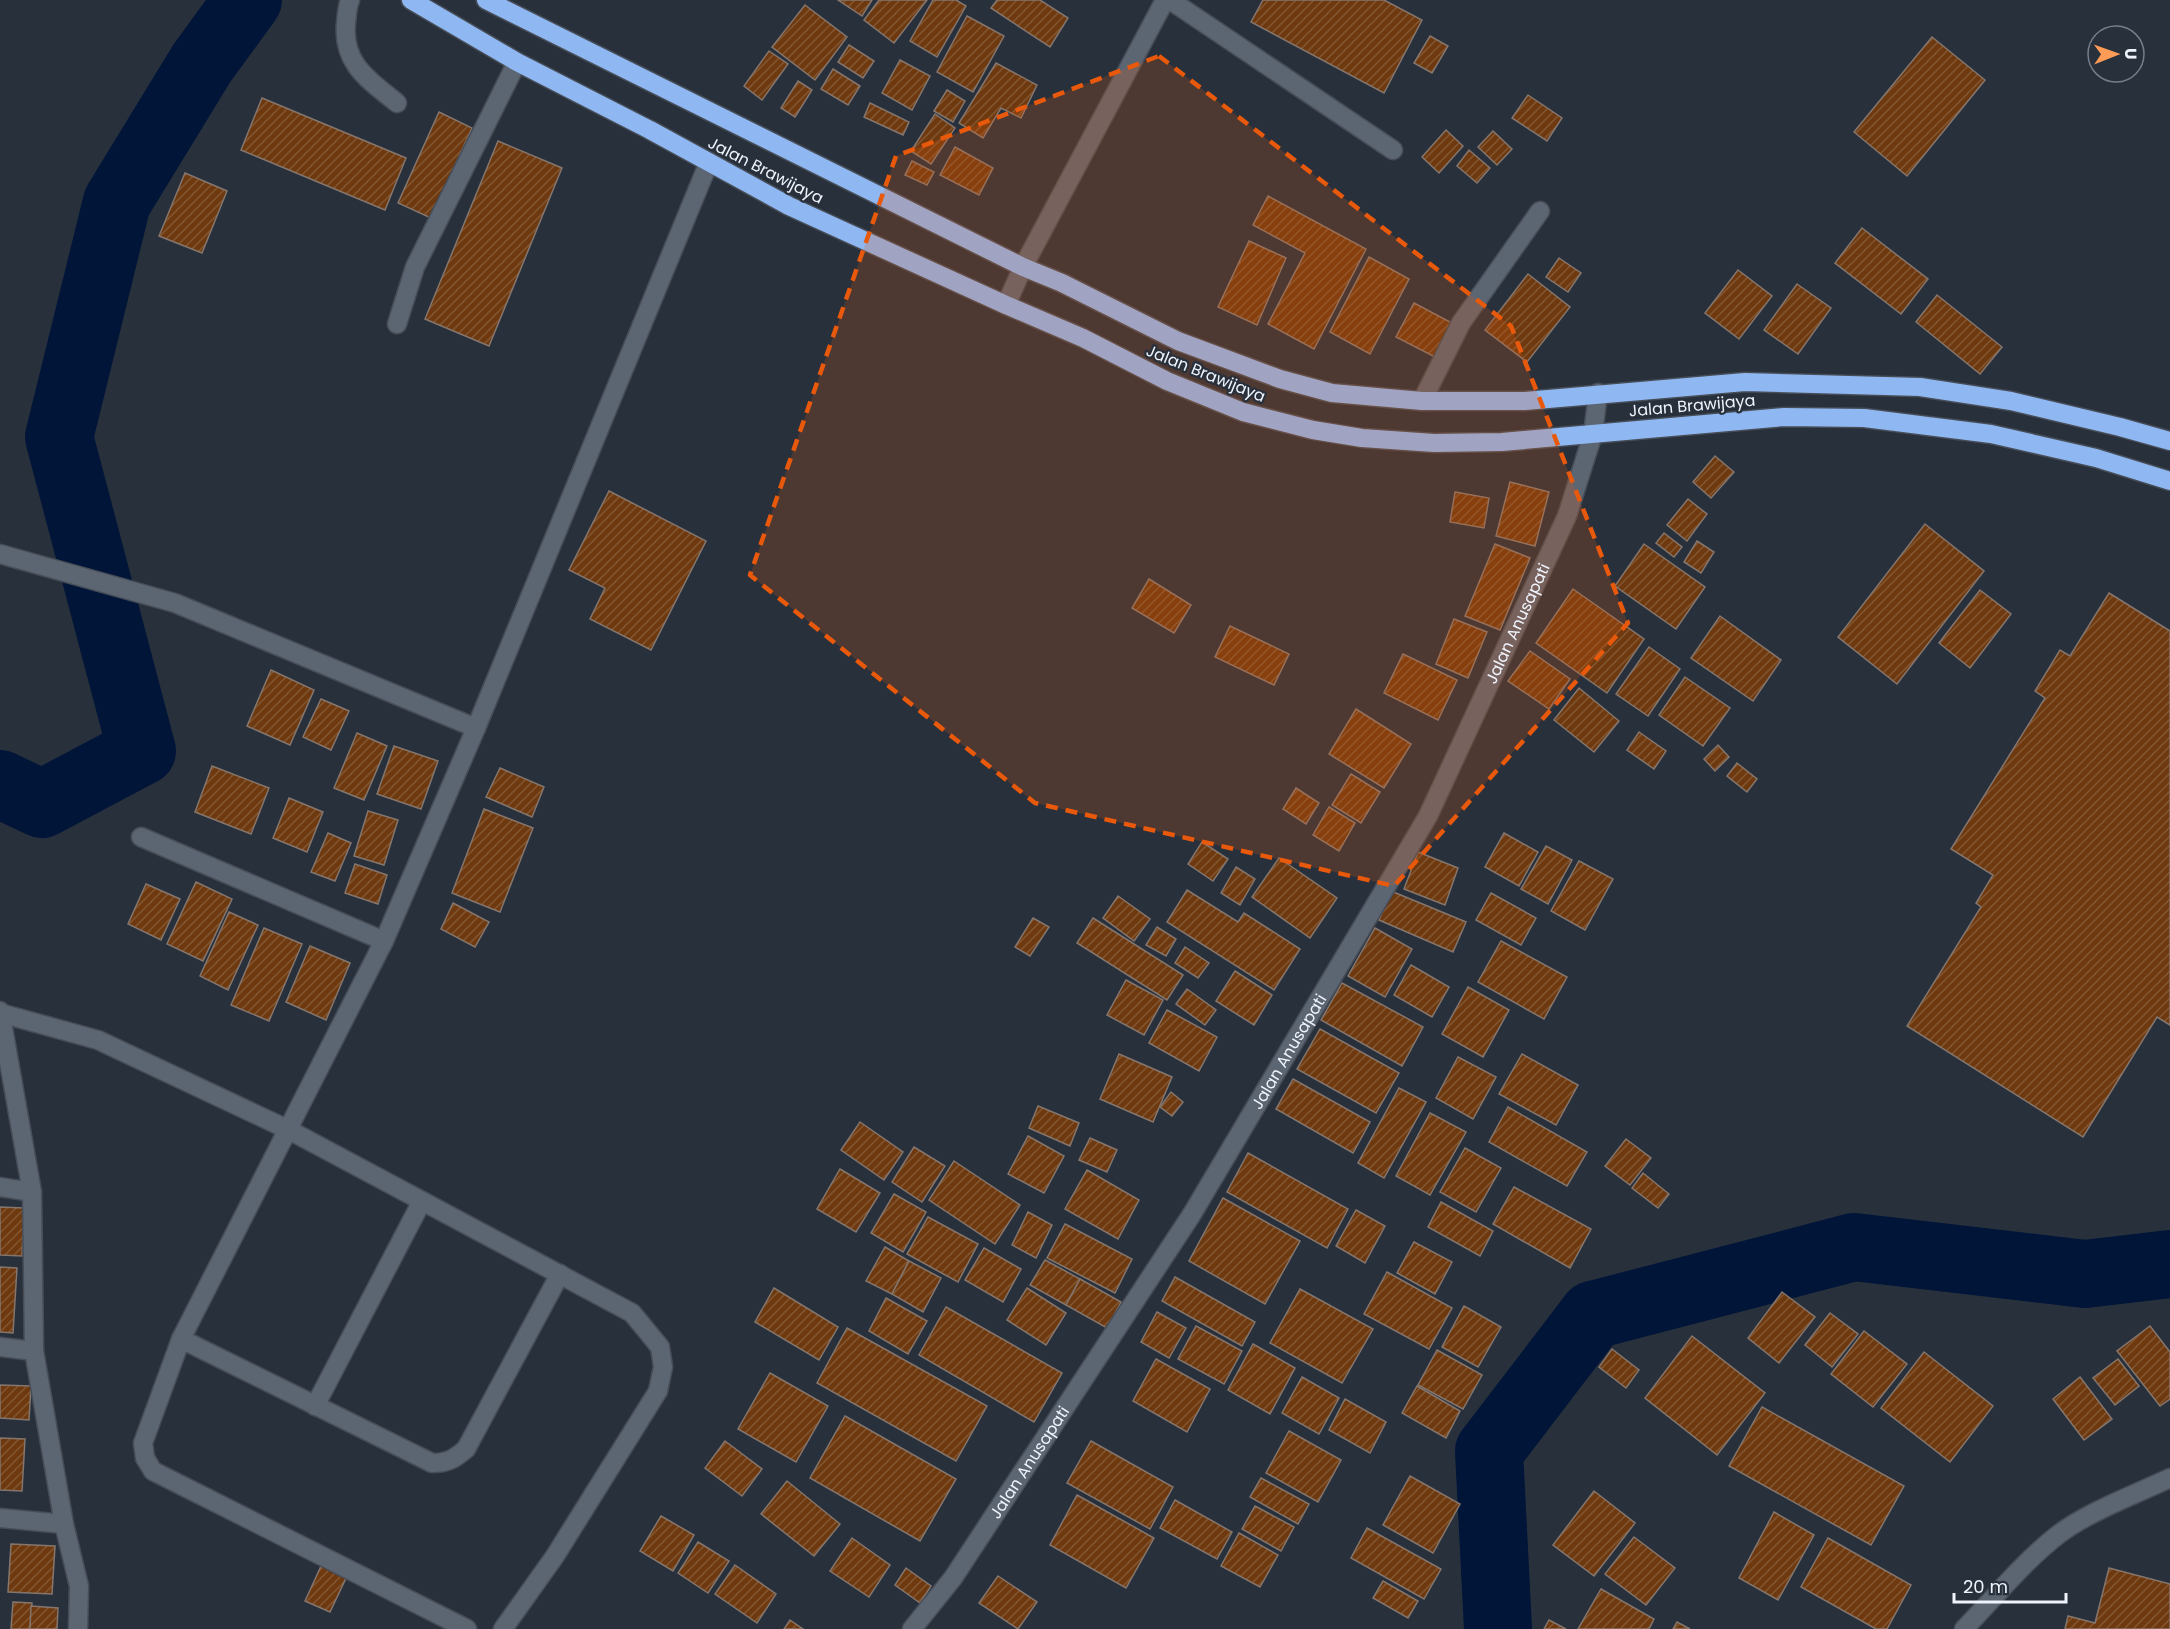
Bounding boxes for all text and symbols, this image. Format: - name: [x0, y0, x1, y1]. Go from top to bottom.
- north arrow: [2086, 24, 2146, 84]
- text: U: [2119, 48, 2142, 60]
- street label: Jalan Brawijaya: [704, 131, 827, 209]
- street label: Jalan Brawijaya: [1143, 339, 1269, 408]
- street label: Jalan Brawijaya: [1628, 389, 1756, 422]
- street label: Jalan Anusapati: [1480, 559, 1556, 688]
- street label: Jalan Anusapati: [1246, 990, 1332, 1114]
- street label: Jalan Anusapati: [984, 1402, 1075, 1523]
- scale bar: [1954, 1566, 2066, 1604]
- text: 20 m: [1963, 1574, 2008, 1599]

